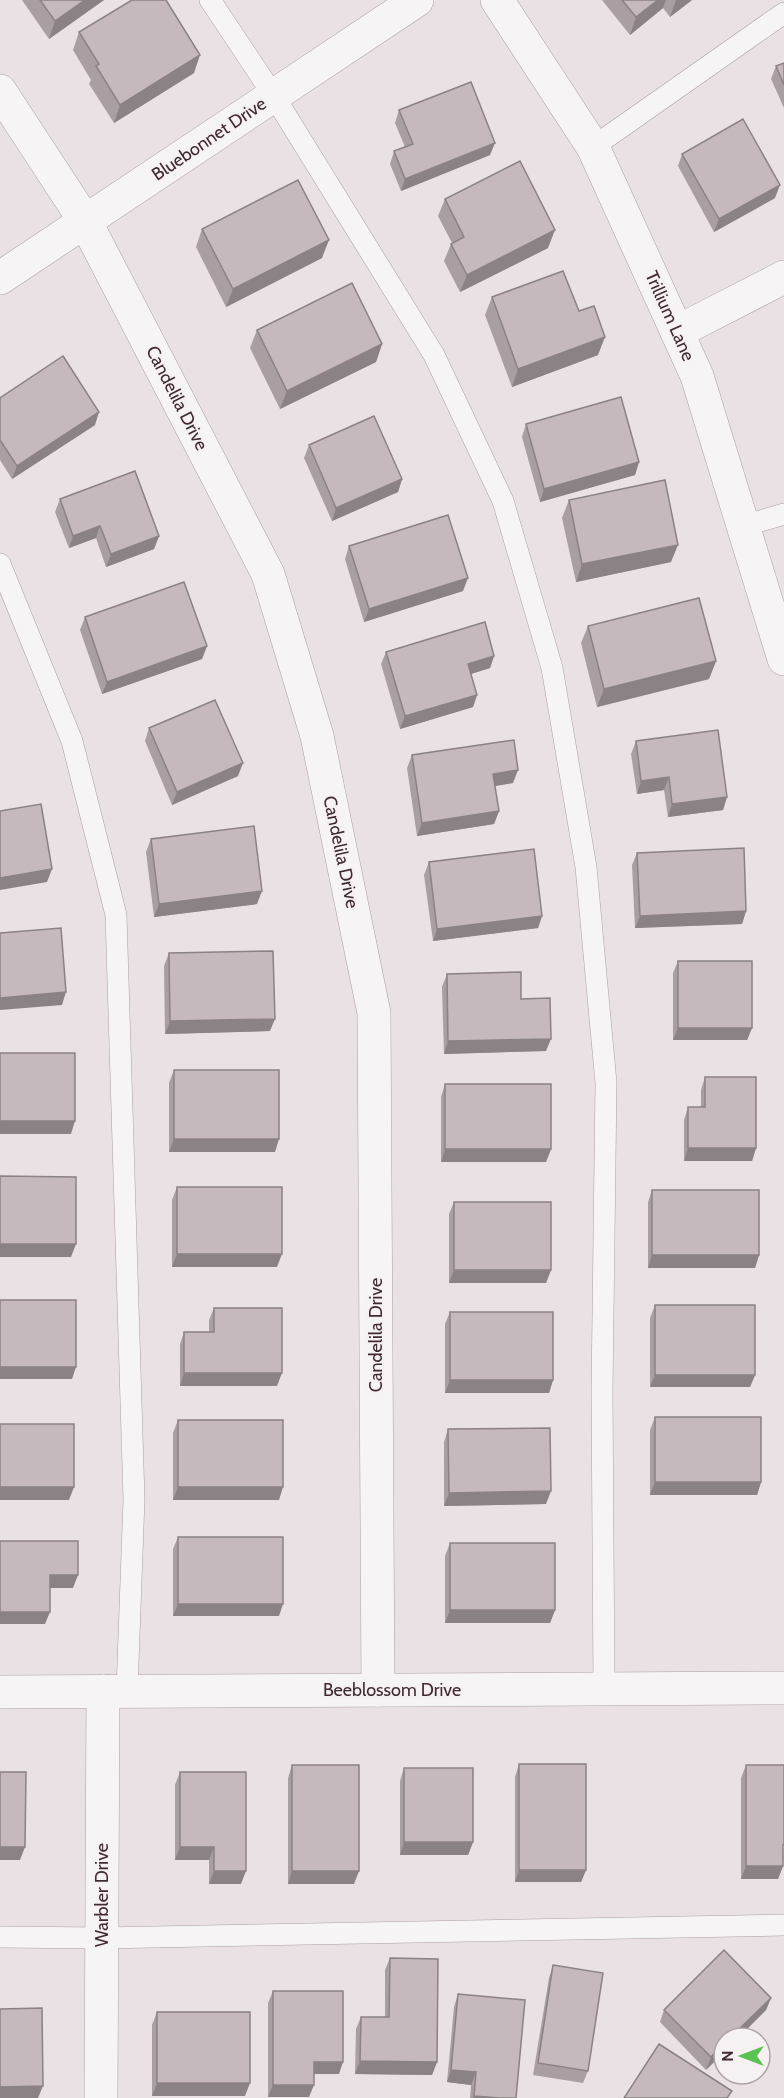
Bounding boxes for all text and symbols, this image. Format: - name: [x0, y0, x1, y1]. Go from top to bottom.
- street label: Bluebonnet Drive: [148, 93, 270, 185]
- street label: Trillium Lane: [640, 268, 700, 364]
- street label: Candelila Drive: [141, 342, 213, 454]
- street label: Candelila Drive: [318, 794, 364, 910]
- street label: Candelila Drive: [365, 1278, 387, 1392]
- street label: Beeblossom Drive: [323, 1679, 461, 1701]
- street label: Warbler Drive: [91, 1843, 113, 1947]
- north arrow: [712, 2026, 772, 2086]
- text: N: [718, 2050, 737, 2062]

